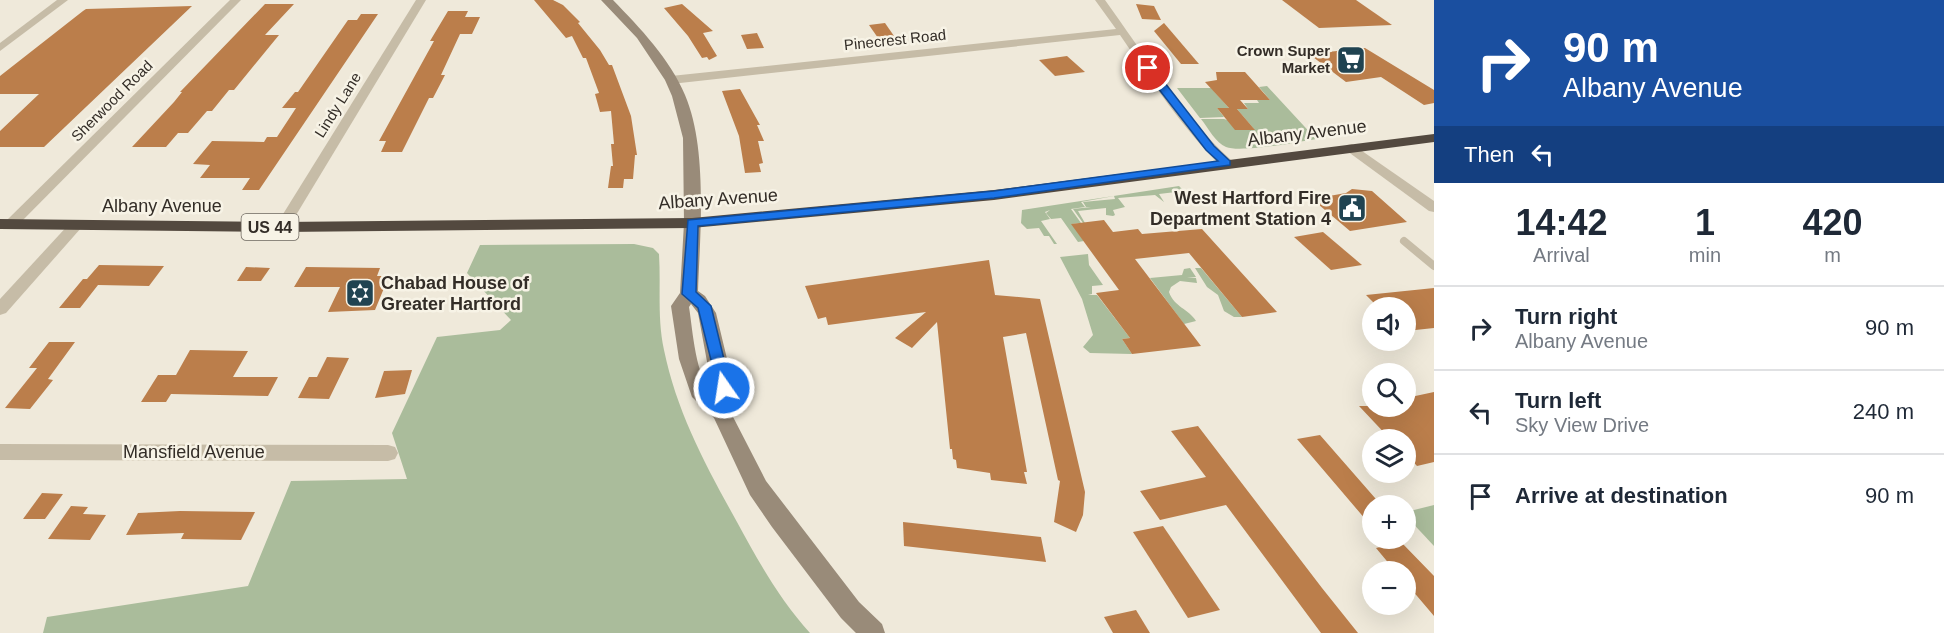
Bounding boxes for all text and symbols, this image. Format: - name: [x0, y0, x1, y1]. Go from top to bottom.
- icon: right: [1464, 24, 1542, 102]
- text: 90 m: [1563, 24, 1659, 71]
- street label: Pinecrest Road: [843, 26, 947, 53]
- pin: [1122, 42, 1173, 93]
- place label: Crown Super Market: [1237, 42, 1330, 76]
- supermarket icon: Crown Super Market: [1335, 44, 1367, 76]
- icon: arrive: [1131, 51, 1164, 84]
- street label: Sherwood Road: [68, 57, 156, 145]
- street label: Lindy Lane: [311, 69, 364, 140]
- text: Albany Avenue: [1563, 73, 1743, 103]
- street label: Albany Avenue: [1246, 116, 1368, 150]
- icon: left: [1526, 138, 1559, 171]
- text: Then: [1464, 142, 1514, 167]
- street label: Albany Avenue: [658, 185, 778, 213]
- place label: West Hartford Fire Department Station 4: [1150, 188, 1331, 229]
- public building icon: West Hartford Fire Department Station 4: [1336, 192, 1368, 224]
- street label: Albany Avenue: [102, 196, 222, 216]
- text: 14:42: [1515, 202, 1607, 243]
- text: 1: [1695, 202, 1715, 243]
- text: 420: [1802, 202, 1863, 243]
- road number: US 44: [242, 214, 298, 240]
- text: Arrival: [1533, 244, 1590, 266]
- text: min: [1689, 244, 1721, 266]
- text: m: [1824, 244, 1841, 266]
- place label: Chabad House of Greater Hartford: [381, 273, 530, 314]
- synagogue icon: Chabad House of Greater Hartford: [344, 277, 376, 309]
- map controls: [1362, 297, 1416, 615]
- button: sound: [1362, 297, 1416, 351]
- text: Turn right: [1515, 304, 1617, 329]
- icon: right: [1464, 312, 1497, 345]
- text: 90 m: [1865, 315, 1914, 340]
- text: Albany Avenue: [1515, 330, 1648, 352]
- position arrow: [692, 356, 756, 420]
- button: search: [1362, 363, 1416, 417]
- text: Turn left: [1515, 388, 1601, 413]
- icon: left: [1464, 396, 1497, 429]
- text: 240 m: [1853, 399, 1914, 424]
- text: Sky View Drive: [1515, 414, 1649, 436]
- button: layers: [1362, 429, 1416, 483]
- street label: Mansfield Avenue: [123, 442, 265, 462]
- icon: arrive: [1464, 480, 1497, 513]
- text: Arrive at destination: [1515, 483, 1728, 508]
- text: 90 m: [1865, 483, 1914, 508]
- button: +: [1362, 495, 1416, 549]
- button: −: [1362, 561, 1416, 615]

